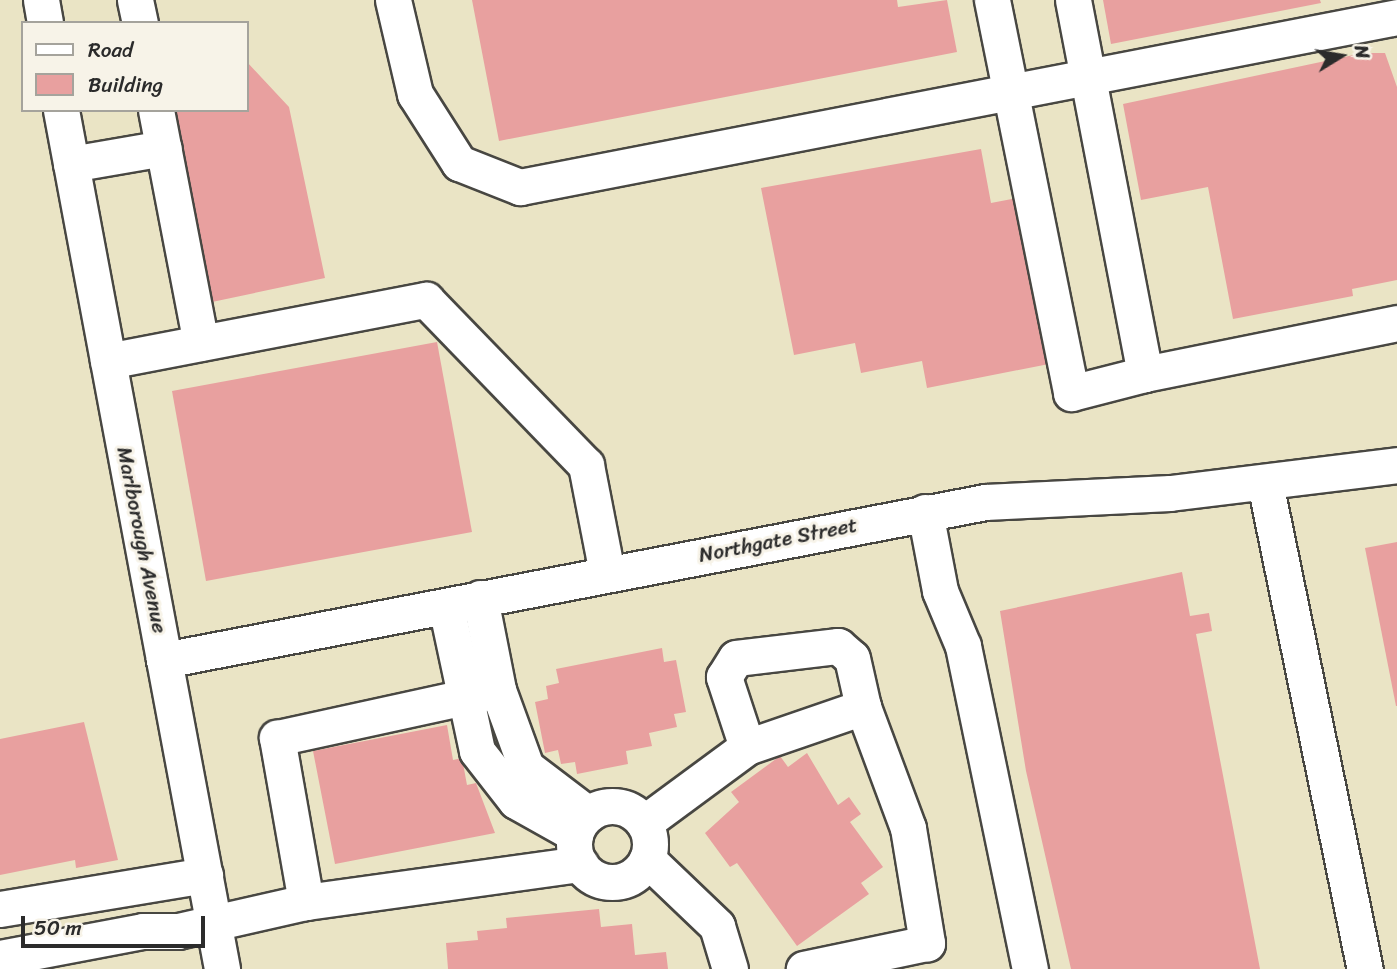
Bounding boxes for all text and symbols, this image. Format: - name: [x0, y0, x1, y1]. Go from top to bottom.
- legend: [21, 21, 248, 112]
- north arrow: [1306, 21, 1376, 91]
- text: Road: [88, 31, 133, 69]
- text: N: [1345, 42, 1380, 62]
- text: Building: [88, 66, 163, 104]
- street label: Marlborough Avenue: [112, 445, 172, 635]
- street label: Northgate Street: [697, 512, 859, 568]
- scale bar: [24, 902, 208, 946]
- text: 50 m: [34, 909, 82, 947]

